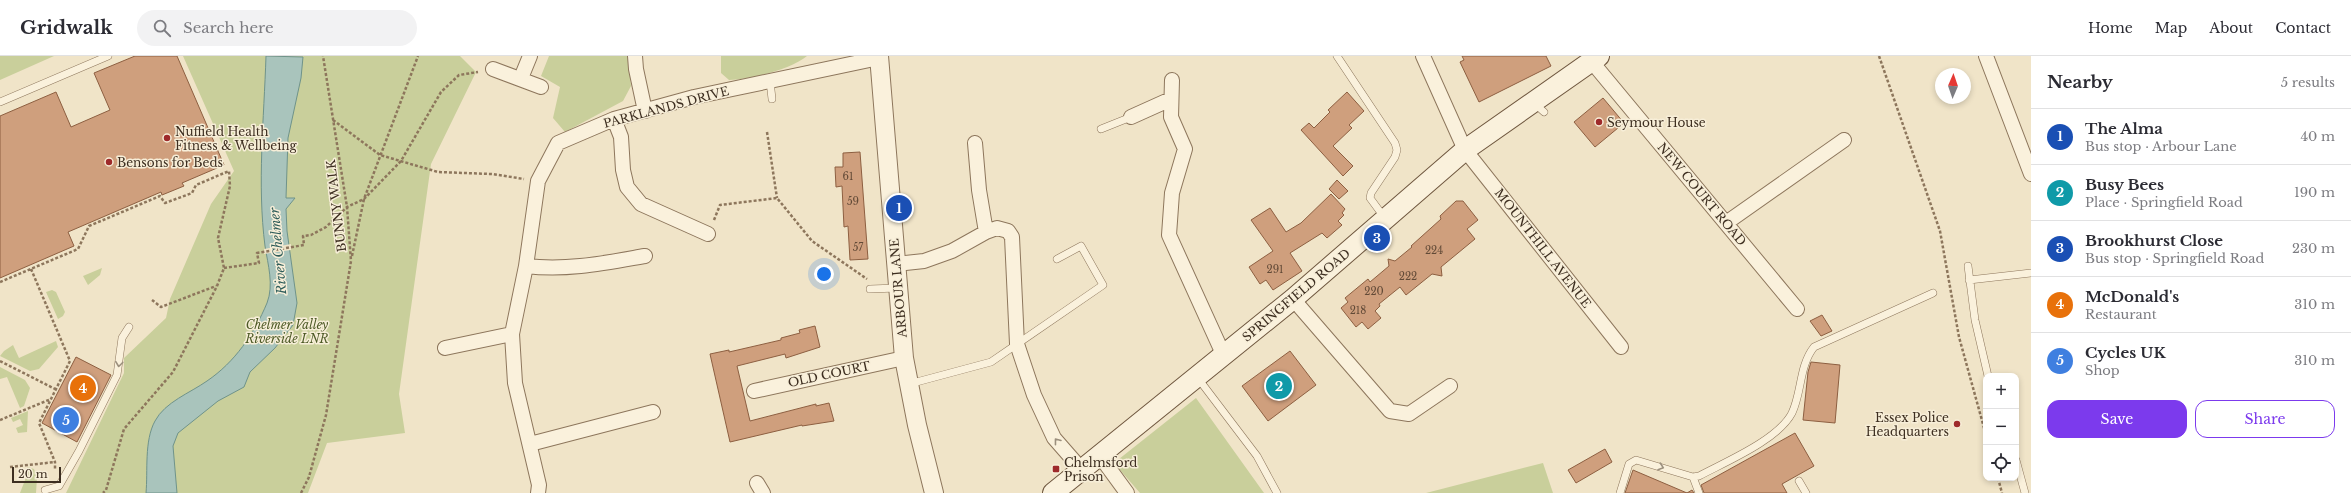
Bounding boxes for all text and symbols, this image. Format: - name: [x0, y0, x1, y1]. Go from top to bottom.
- search box: [137, 10, 417, 46]
- text: Gridwalk: [20, 16, 113, 39]
- icon: search: [151, 17, 173, 39]
- text: Search here: [183, 18, 274, 37]
- text: Home: [2088, 19, 2133, 37]
- text: Map: [2155, 19, 2187, 37]
- text: About: [2209, 19, 2253, 37]
- text: Contact: [2275, 19, 2331, 37]
- north arrow: [1935, 68, 1971, 104]
- text: Nearby: [2047, 72, 2113, 93]
- text: 5 results: [2281, 74, 2335, 91]
- street label: PARKLANDS DRIVE: [602, 83, 731, 131]
- place label: Seymour House: [1607, 115, 1706, 130]
- marker: Seymour House: [1594, 117, 1604, 127]
- text: The Alma: [2085, 119, 2163, 138]
- place label: Nuffield Health Fitness & Wellbeing: [175, 124, 298, 153]
- text: 1: [2057, 128, 2063, 145]
- text: 40 m: [2300, 128, 2335, 145]
- marker: Nuffield Health Fitness & Wellbeing: [162, 133, 172, 143]
- text: Bus stop · Arbour Lane: [2085, 138, 2237, 155]
- street label: NEW COURT ROAD: [1655, 139, 1749, 249]
- place label: Bensons for Beds: [117, 155, 223, 170]
- marker: Bensons for Beds: [104, 157, 114, 167]
- street label: BUNNY WALK: [323, 158, 349, 253]
- house number: 61: [843, 170, 853, 183]
- text: Busy Bees: [2085, 175, 2164, 194]
- text: 2: [2056, 184, 2064, 201]
- text: 190 m: [2294, 184, 2335, 201]
- street label: MOUNTHILL AVENUE: [1492, 185, 1594, 311]
- pin: 1: [886, 193, 912, 223]
- text: Place · Springfield Road: [2085, 194, 2243, 211]
- house number: 59: [847, 195, 859, 208]
- water label: River Chelmer: [266, 206, 290, 296]
- pin: 3: [1364, 223, 1390, 253]
- text: Brookhurst Close: [2085, 231, 2223, 250]
- street label: ARBOUR LANE: [886, 238, 910, 339]
- text: 3: [2056, 240, 2064, 257]
- text: 230 m: [2292, 240, 2335, 257]
- house number: 57: [853, 241, 864, 254]
- house number: 224: [1425, 244, 1443, 257]
- street label: SPRINGFIELD ROAD: [1239, 245, 1353, 345]
- text: Bus stop · Springfield Road: [2085, 250, 2264, 267]
- house number: 291: [1266, 263, 1284, 276]
- your location: [814, 264, 834, 284]
- house number: 222: [1399, 270, 1417, 283]
- house number: 220: [1364, 285, 1384, 298]
- text: McDonald's: [2085, 287, 2179, 306]
- text: 4: [2056, 296, 2064, 313]
- text: 310 m: [2294, 296, 2335, 313]
- house number: 218: [1350, 304, 1366, 317]
- text: Restaurant: [2085, 306, 2157, 323]
- park label: Chelmer Valley Riverside LNR: [244, 317, 329, 346]
- text: Cycles UK: [2085, 343, 2166, 362]
- text: 5: [2056, 352, 2064, 369]
- text: 310 m: [2294, 352, 2335, 369]
- street label: OLD COURT: [786, 358, 872, 390]
- one-way arrow: [115, 361, 124, 367]
- text: Shop: [2085, 362, 2120, 379]
- pin: 2: [1266, 371, 1292, 401]
- pin: 4: [70, 373, 96, 403]
- map controls: [1983, 373, 2019, 481]
- button: +: [1983, 373, 2019, 409]
- button: Save: [2047, 400, 2187, 438]
- button: Share: [2195, 400, 2335, 438]
- pin: 5: [53, 405, 79, 435]
- button: −: [1983, 409, 2019, 445]
- place label: Essex Police Headquarters: [1866, 410, 1949, 439]
- marker: Essex Police Headquarters: [1952, 419, 1962, 429]
- one-way arrow: [1055, 438, 1062, 445]
- button: locate: [1983, 445, 2019, 481]
- place label: Chelmsford Prison: [1064, 455, 1137, 484]
- one-way arrow: [1657, 462, 1664, 470]
- marker: Chelmsford Prison: [1051, 464, 1061, 474]
- scale bar: [12, 465, 61, 484]
- text: 20 m: [18, 467, 48, 481]

